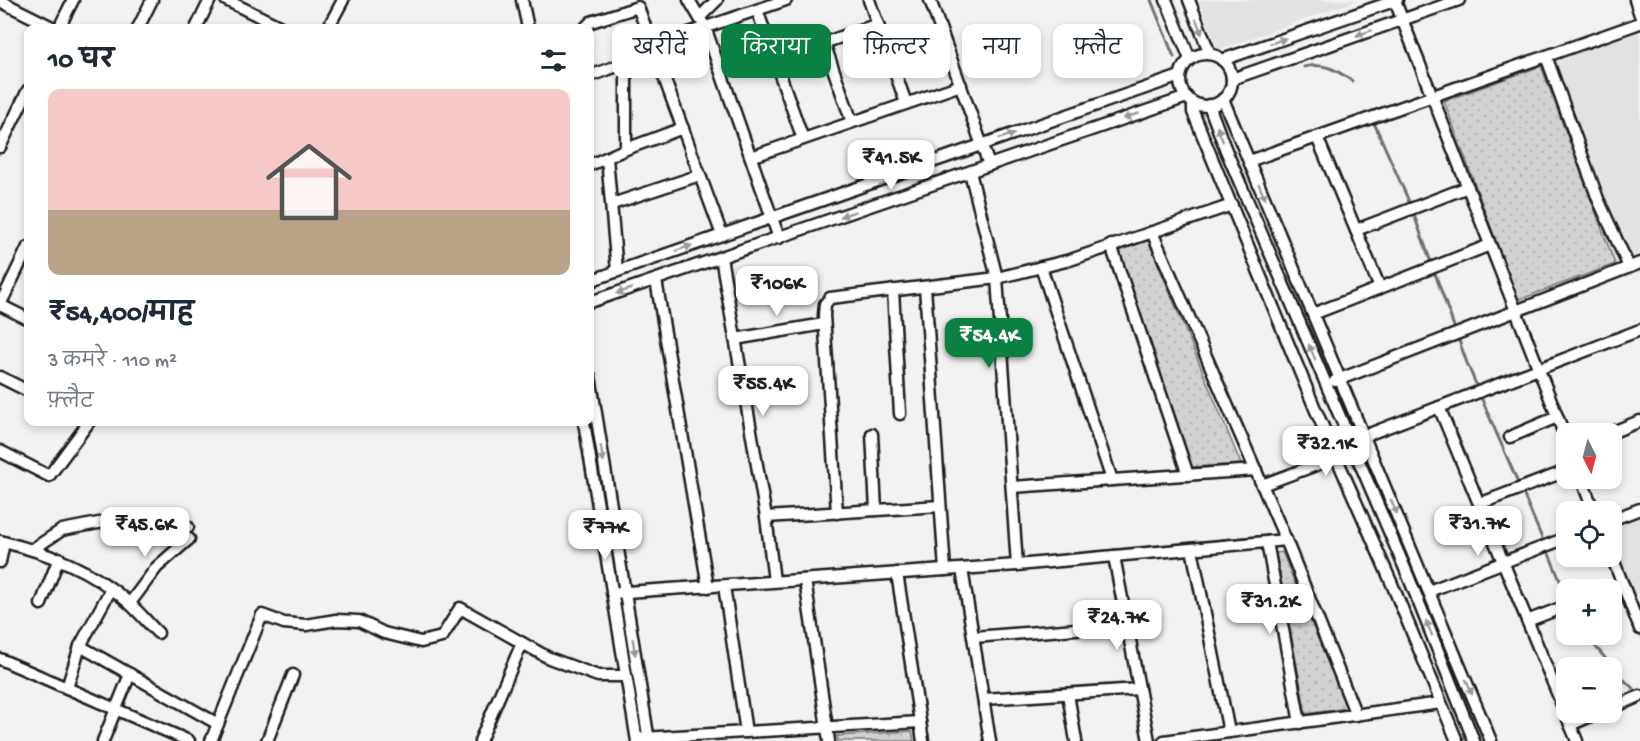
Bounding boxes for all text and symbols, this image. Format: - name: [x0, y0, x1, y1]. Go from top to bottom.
- one-way arrow: [1195, 18, 1205, 36]
- chip: खरीदें: [612, 24, 709, 78]
- chip: किराया: [721, 24, 831, 78]
- chip: फ़िल्टर: [843, 24, 950, 78]
- chip: नया: [962, 24, 1041, 78]
- chip: फ़्लैट: [1053, 24, 1143, 78]
- one-way arrow: [1355, 28, 1373, 38]
- one-way arrow: [1269, 36, 1287, 45]
- icon: filters: [537, 44, 570, 77]
- text: 10 घर: [48, 47, 114, 78]
- one-way arrow: [1122, 112, 1140, 122]
- one-way arrow: [1214, 125, 1224, 143]
- icon: home: [255, 128, 363, 236]
- one-way arrow: [998, 130, 1016, 140]
- pin: ₹41.5K: [842, 140, 940, 191]
- text: ₹41.5K: [861, 148, 921, 171]
- one-way arrow: [1258, 183, 1267, 201]
- one-way arrow: [839, 209, 857, 219]
- one-way arrow: [675, 243, 693, 253]
- pin: ₹106K: [735, 266, 819, 317]
- text: ₹106K: [750, 274, 804, 297]
- one-way arrow: [615, 287, 633, 296]
- text: ₹54,400/माह: [48, 300, 194, 331]
- pin: ₹54.4K: [940, 318, 1038, 369]
- text: ₹54.4K: [959, 326, 1019, 349]
- one-way arrow: [1307, 343, 1316, 361]
- text: 3 कमरे · 110 m²: [48, 351, 177, 374]
- pin: ₹55.4K: [714, 366, 812, 417]
- text: ₹55.4K: [732, 374, 794, 397]
- text: फ़्लैट: [48, 392, 94, 415]
- north arrow: [1556, 423, 1622, 489]
- map controls: [1556, 423, 1622, 723]
- pin: ₹32.1K: [1277, 426, 1375, 477]
- text: ₹32.1K: [1296, 434, 1356, 457]
- one-way arrow: [598, 445, 607, 464]
- one-way arrow: [1389, 499, 1399, 517]
- button: locate: [1556, 501, 1622, 567]
- pin: ₹31.7K: [1429, 506, 1527, 557]
- pin: ₹45.6K: [96, 507, 194, 558]
- pin: ₹77K: [569, 510, 641, 561]
- text: ₹31.7K: [1448, 514, 1508, 537]
- text: ₹45.6K: [114, 515, 176, 538]
- text: ₹77K: [582, 518, 628, 541]
- button: +: [1556, 579, 1622, 645]
- pin: ₹31.2K: [1221, 584, 1319, 635]
- text: ₹31.2K: [1240, 592, 1300, 615]
- pin: ₹24.7K: [1068, 600, 1166, 651]
- text: ₹24.7K: [1087, 608, 1147, 631]
- one-way arrow: [1424, 619, 1434, 637]
- one-way arrow: [629, 637, 638, 656]
- button: −: [1556, 657, 1622, 723]
- one-way arrow: [1464, 679, 1474, 697]

